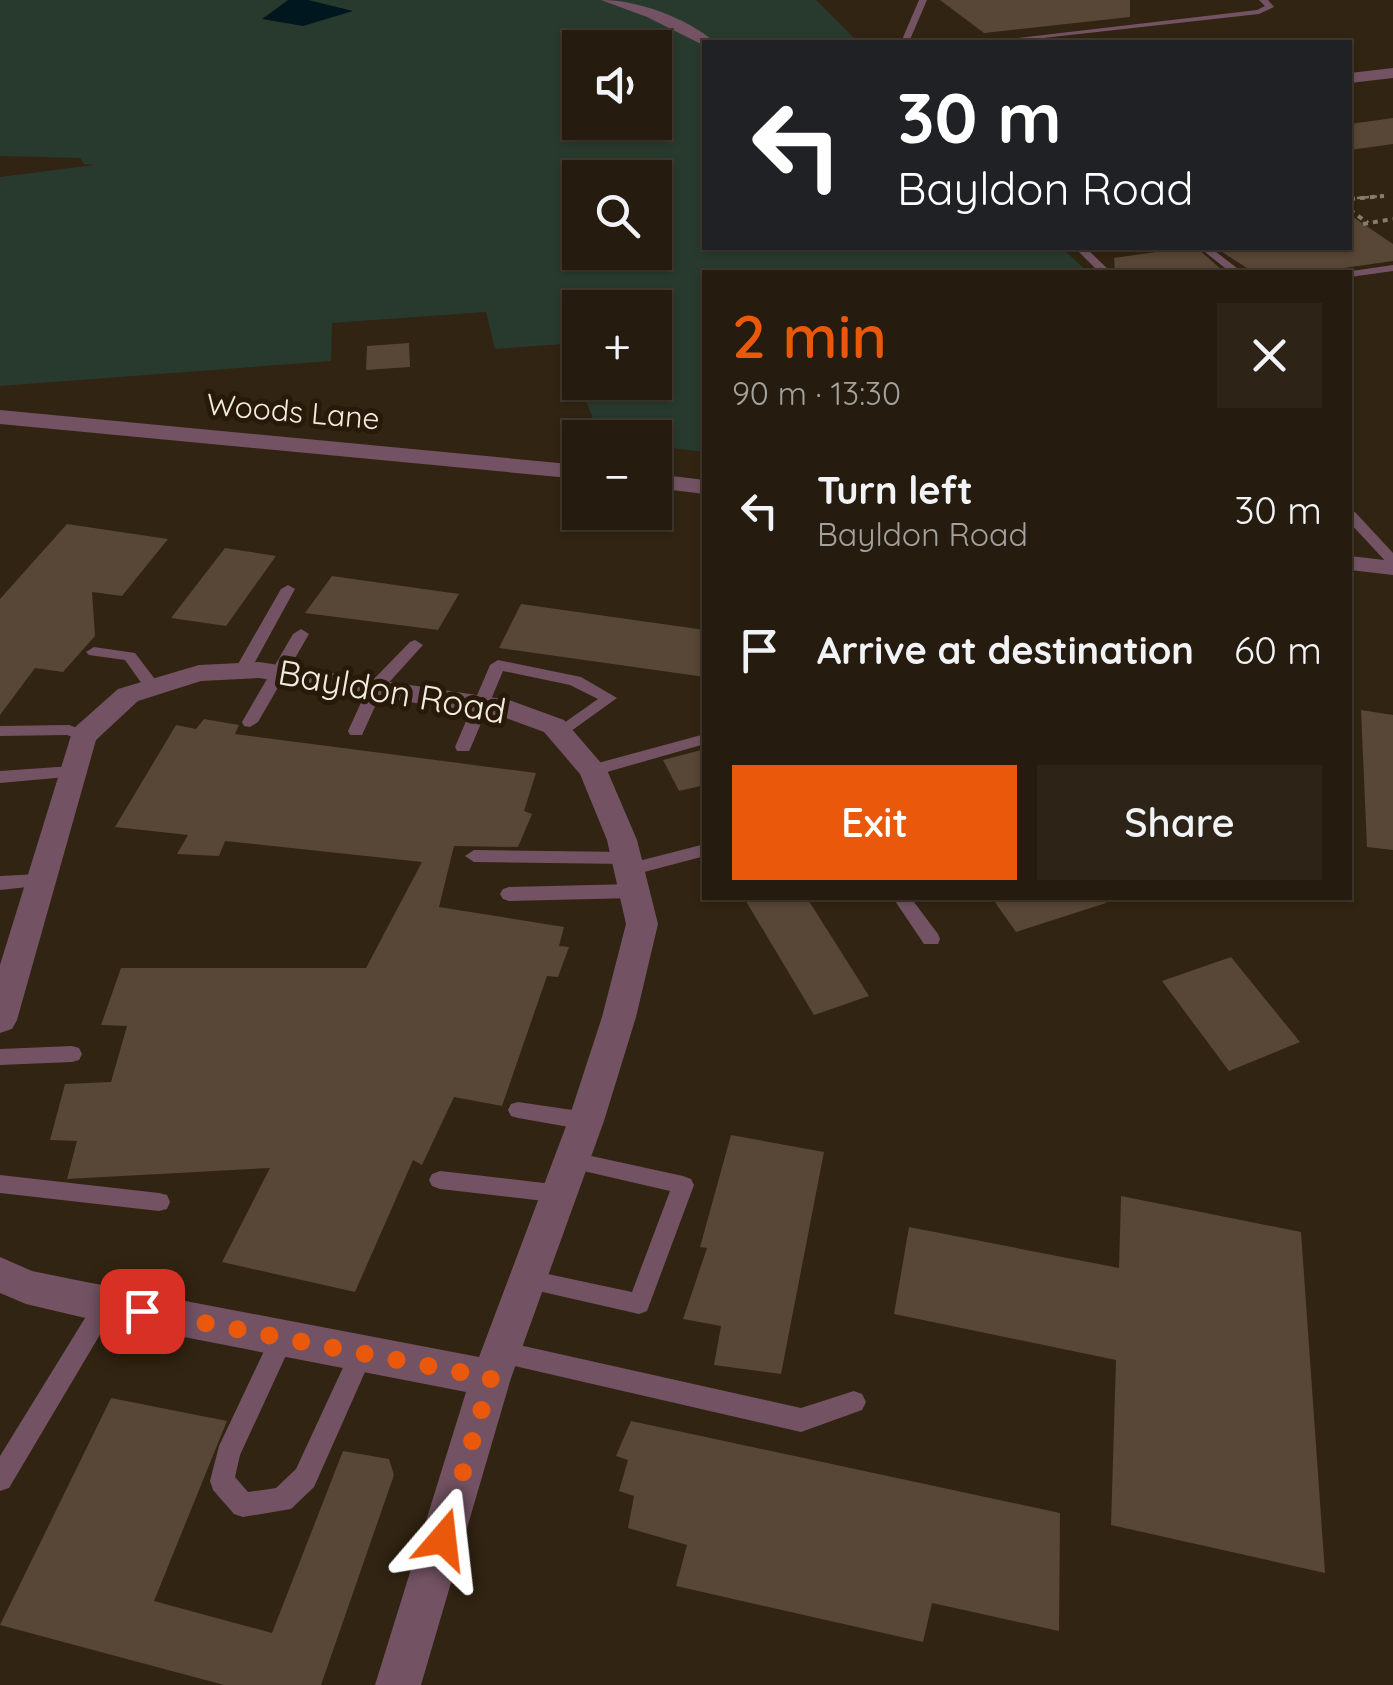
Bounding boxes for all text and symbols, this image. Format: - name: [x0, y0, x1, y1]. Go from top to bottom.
- map controls: [562, 30, 672, 530]
- button: sound: [562, 30, 672, 140]
- text: 30 m: [897, 73, 1062, 161]
- icon: left: [732, 80, 862, 210]
- button: search: [562, 160, 672, 270]
- text: Bayldon Road: [897, 160, 1193, 216]
- button: +: [562, 290, 672, 400]
- text: 2 min: [732, 298, 887, 373]
- button: close: [1217, 303, 1322, 408]
- text: 90 m · 13:30: [732, 373, 901, 413]
- street label: Woods Lane: [205, 385, 381, 437]
- button: −: [562, 420, 672, 530]
- text: Turn left: [817, 466, 973, 514]
- icon: left: [732, 483, 787, 538]
- text: 30 m: [1234, 486, 1322, 534]
- text: Bayldon Road: [817, 514, 1028, 554]
- icon: arrive: [732, 623, 787, 678]
- text: Arrive at destination: [817, 626, 1194, 674]
- text: 60 m: [1234, 626, 1322, 674]
- street label: Bayldon Road: [275, 649, 510, 733]
- button: Exit: [732, 765, 1017, 880]
- button: Share: [1037, 765, 1322, 880]
- pin: [100, 1269, 185, 1354]
- icon: arrive: [115, 1284, 170, 1339]
- position arrow: [391, 1487, 495, 1591]

